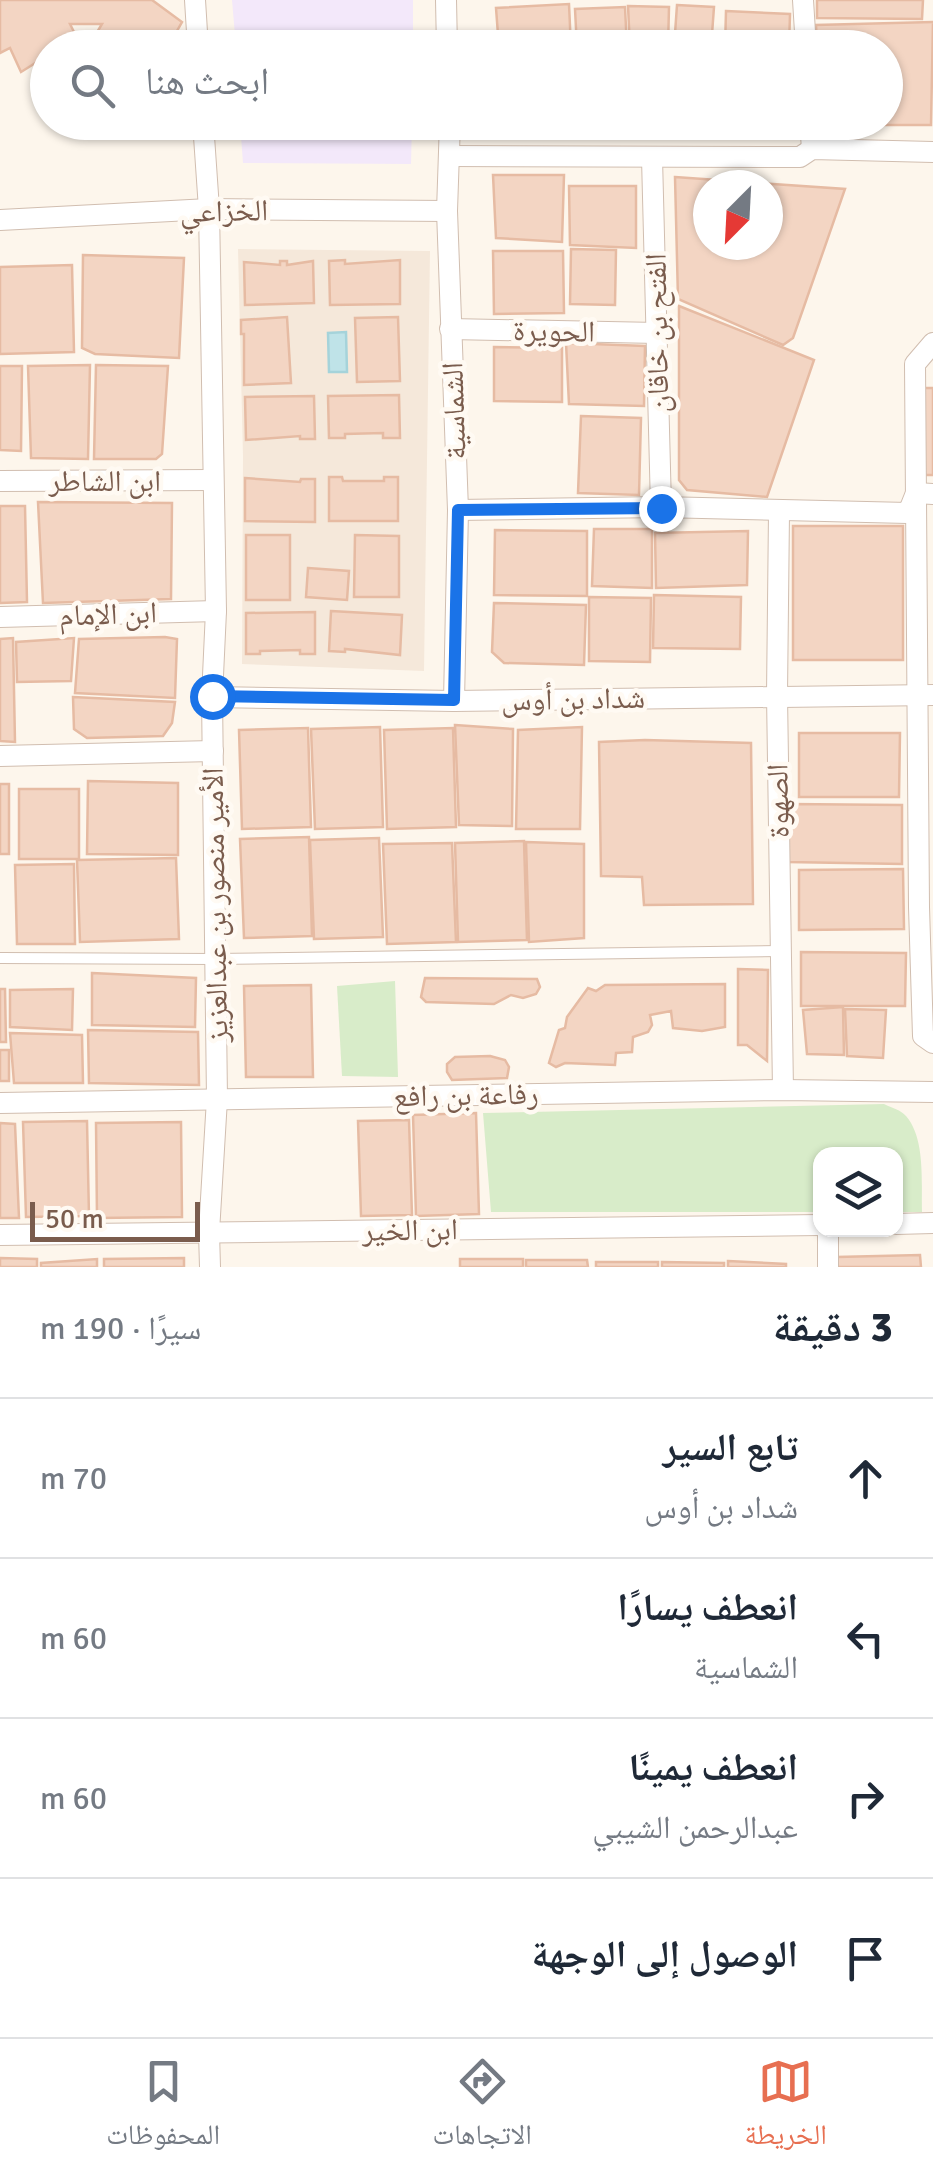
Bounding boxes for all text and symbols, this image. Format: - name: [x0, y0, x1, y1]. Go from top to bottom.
- search box: [30, 30, 903, 140]
- icon: search: [65, 58, 120, 113]
- text: ابحث هنا: [145, 58, 269, 105]
- north arrow: [693, 170, 783, 260]
- street label: الخزاعي: [179, 192, 269, 235]
- street label: الفتح بن خاقان: [638, 253, 677, 413]
- street label: الحويرة: [513, 312, 595, 351]
- street label: الشماسية: [434, 362, 475, 460]
- street label: ابن الشاطر: [48, 463, 161, 500]
- route end: [639, 486, 685, 532]
- street label: ابن الإمام: [58, 594, 158, 635]
- route start: [190, 674, 236, 720]
- street label: شداد بن أوس: [501, 679, 645, 719]
- street label: الصهوة: [759, 763, 798, 839]
- street label: الأمير منصور بن عبدالعزيز: [195, 767, 236, 1044]
- street label: رفاعة بن رافع: [393, 1076, 539, 1115]
- map controls: [813, 1147, 903, 1237]
- button: layers: [813, 1147, 903, 1237]
- scale bar: [30, 1197, 200, 1242]
- text: 50 m: [45, 1202, 104, 1236]
- street label: ابن الخير: [361, 1211, 458, 1250]
- text: 3 دقيقة: [773, 1302, 893, 1353]
- text: سيرًا · 190 m: [40, 1309, 201, 1348]
- text: تابع السير: [663, 1424, 798, 1471]
- icon: ahead: [838, 1451, 893, 1506]
- text: 70 m: [40, 1459, 107, 1498]
- text: شداد بن أوس: [644, 1488, 798, 1527]
- text: انعطف يسارًا: [617, 1584, 798, 1631]
- icon: left: [838, 1611, 893, 1666]
- text: 60 m: [40, 1619, 107, 1658]
- text: الشماسية: [694, 1648, 798, 1687]
- text: انعطف يمينًا: [628, 1744, 798, 1791]
- icon: right: [838, 1771, 893, 1826]
- text: 60 m: [40, 1779, 107, 1818]
- text: عبدالرحمن الشيبي: [592, 1808, 798, 1847]
- text: الوصول إلى الوجهة: [531, 1931, 798, 1978]
- icon: arrive: [838, 1931, 893, 1986]
- tab: المحفوظات: [106, 2054, 220, 2162]
- tab: الاتجاهات: [433, 2054, 532, 2162]
- tab: الخريطة: [744, 2054, 827, 2162]

